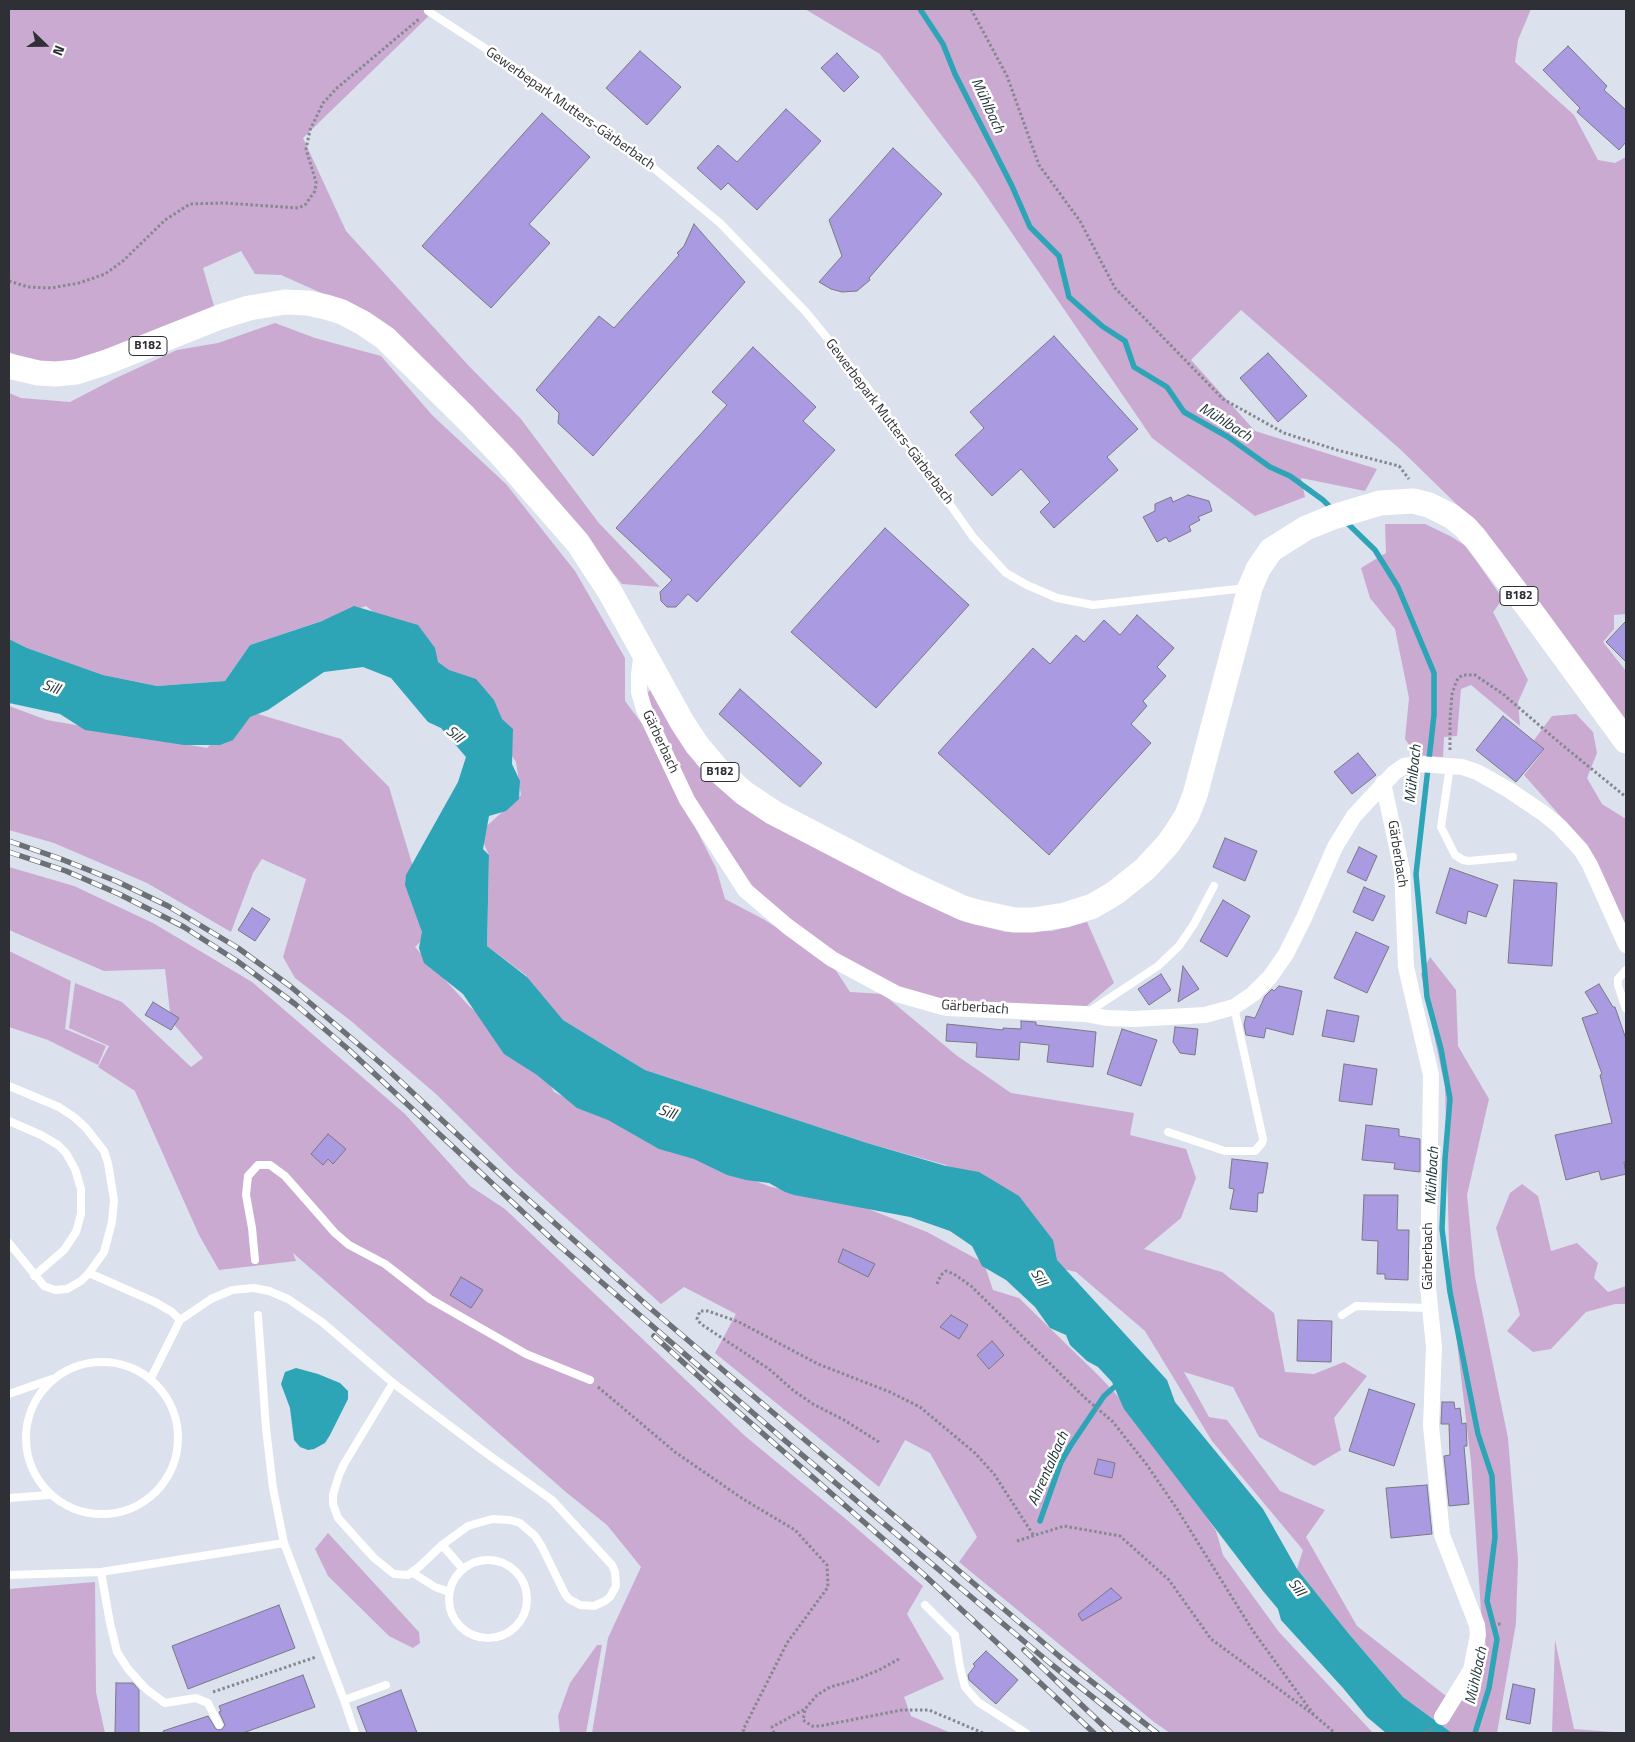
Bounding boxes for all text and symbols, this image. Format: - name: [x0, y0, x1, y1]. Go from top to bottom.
- north arrow: [20, 20, 70, 70]
- text: N: [48, 42, 71, 59]
- street label: Gewerbepark Mutters-Gärberbach: [482, 44, 658, 174]
- water label: Mühlbach: [966, 76, 1008, 136]
- road number: B182: [129, 336, 167, 356]
- street label: Gewerbepark Mutters-Gärberbach: [821, 336, 957, 508]
- water label: Mühlbach: [1195, 400, 1255, 446]
- road number: B182: [1500, 586, 1538, 606]
- water label: Sill: [40, 677, 62, 699]
- street label: Gärberbach: [638, 708, 682, 776]
- water label: Sill: [442, 723, 466, 747]
- water label: Mühlbach: [1402, 744, 1426, 804]
- road number: B182: [701, 762, 739, 782]
- street label: Gärberbach: [1383, 819, 1411, 889]
- street label: Gärberbach: [941, 997, 1009, 1019]
- water label: Sill: [656, 1102, 678, 1124]
- water label: Mühlbach: [1422, 1146, 1444, 1206]
- street label: Gärberbach: [1421, 1222, 1437, 1290]
- water label: Sill: [1026, 1266, 1050, 1290]
- water label: Ahrentalbach: [1025, 1429, 1073, 1509]
- water label: Sill: [1284, 1576, 1308, 1600]
- water label: Mühlbach: [1462, 1646, 1492, 1706]

